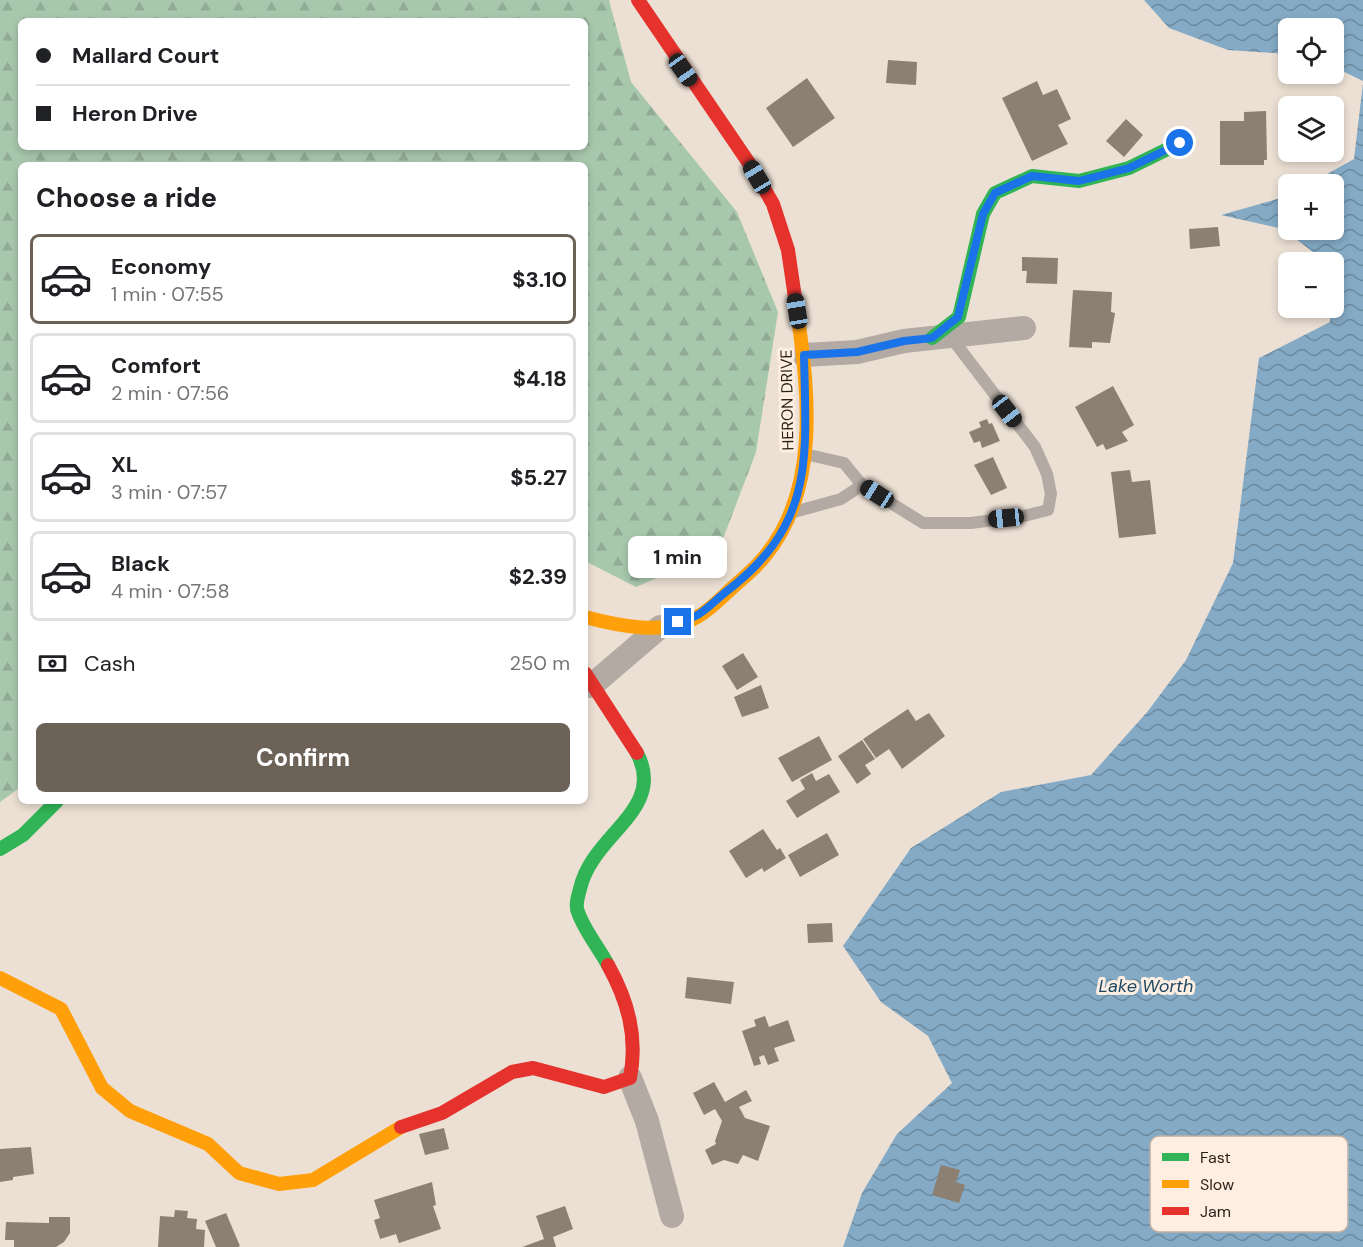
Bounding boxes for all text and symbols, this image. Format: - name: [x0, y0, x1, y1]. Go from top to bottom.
- map controls: [1278, 18, 1344, 318]
- button: locate: [1278, 18, 1344, 84]
- text: Mallard Court: [72, 41, 219, 70]
- car: [665, 50, 701, 90]
- button: layers: [1278, 96, 1344, 162]
- text: Heron Drive: [72, 99, 198, 128]
- route start: [1166, 129, 1193, 156]
- car: [740, 157, 774, 197]
- button: +: [1278, 174, 1344, 240]
- text: Choose a ride: [36, 180, 217, 215]
- icon: car: [39, 252, 93, 306]
- text: Economy: [111, 252, 211, 281]
- button: −: [1278, 252, 1344, 318]
- text: $3.10: [512, 265, 567, 294]
- text: 1 min · 07:55: [111, 281, 224, 307]
- car: [785, 292, 809, 330]
- street label: HERON DRIVE: [776, 349, 798, 451]
- icon: car: [39, 351, 93, 405]
- text: Comfort: [111, 351, 201, 380]
- text: $4.18: [513, 364, 567, 393]
- text: 2 min · 07:56: [111, 380, 229, 406]
- car: [989, 391, 1025, 431]
- icon: car: [39, 450, 93, 504]
- text: XL: [111, 450, 138, 479]
- text: $5.27: [510, 463, 567, 492]
- car: [857, 477, 897, 511]
- text: 3 min · 07:57: [111, 479, 228, 505]
- car: [987, 507, 1025, 529]
- callout: 1 min: [628, 535, 728, 577]
- text: 1 min: [653, 544, 702, 570]
- icon: car: [39, 549, 93, 603]
- text: Black: [111, 549, 170, 578]
- text: $2.39: [509, 562, 567, 591]
- text: 4 min · 07:58: [111, 578, 230, 604]
- route end: [664, 608, 691, 635]
- icon: cash: [36, 647, 69, 680]
- text: Cash: [84, 649, 135, 678]
- text: 250 m: [509, 650, 570, 676]
- button: Confirm: [36, 723, 570, 792]
- water label: Lake Worth: [1099, 974, 1193, 998]
- legend: [1150, 1136, 1348, 1232]
- text: Fast: [1200, 1147, 1231, 1168]
- text: Slow: [1200, 1174, 1234, 1195]
- text: Jam: [1200, 1201, 1231, 1222]

